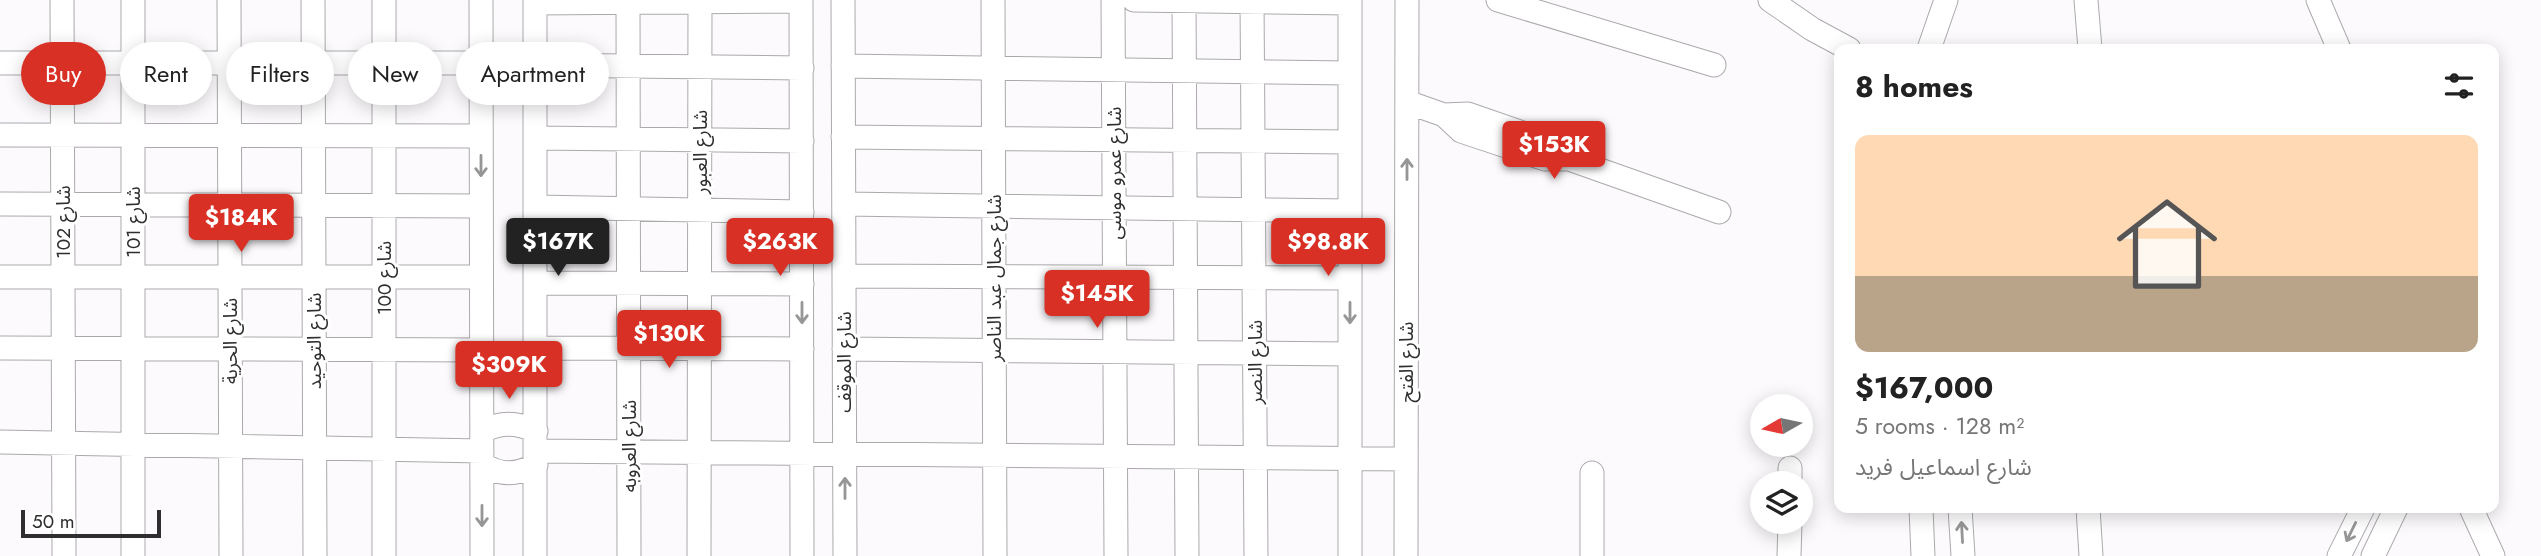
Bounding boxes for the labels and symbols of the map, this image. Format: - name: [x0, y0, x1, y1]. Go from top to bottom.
- street label: شارع عمرو موسى: [1101, 107, 1128, 239]
- street label: شارع العبور: [687, 110, 714, 195]
- pin: $153K: [1505, 122, 1603, 181]
- one-way arrow: [474, 154, 488, 177]
- one-way arrow: [1400, 158, 1414, 181]
- street label: شارع 102: [50, 185, 77, 259]
- street label: شارع 101: [120, 186, 147, 258]
- pin: $184K: [192, 194, 290, 254]
- street label: شارع جمال عبد الناصر: [981, 194, 1008, 363]
- pin: $167K: [509, 218, 607, 278]
- pin: $263K: [731, 218, 829, 278]
- pin: $98.8K: [1271, 218, 1385, 278]
- street label: شارع 100: [371, 241, 398, 315]
- pin: $145K: [1048, 270, 1146, 330]
- street label: شارع التوحيد: [301, 293, 328, 389]
- street label: شارع الحرية: [217, 298, 244, 384]
- one-way arrow: [795, 301, 809, 324]
- one-way arrow: [1343, 301, 1357, 324]
- pin: $130K: [620, 310, 718, 370]
- street label: شارع الموقف: [831, 311, 858, 413]
- street label: شارع النصر: [1242, 320, 1269, 405]
- street label: شارع الفتح: [1393, 321, 1421, 403]
- pin: $309K: [460, 342, 558, 401]
- north arrow: [1750, 394, 1813, 457]
- street label: شارع العروبه: [616, 400, 643, 492]
- one-way arrow: [838, 477, 852, 500]
- one-way arrow: [475, 504, 489, 527]
- scale bar: [21, 507, 161, 539]
- one-way arrow: [1955, 521, 1968, 544]
- one-way arrow: [2344, 521, 2358, 542]

